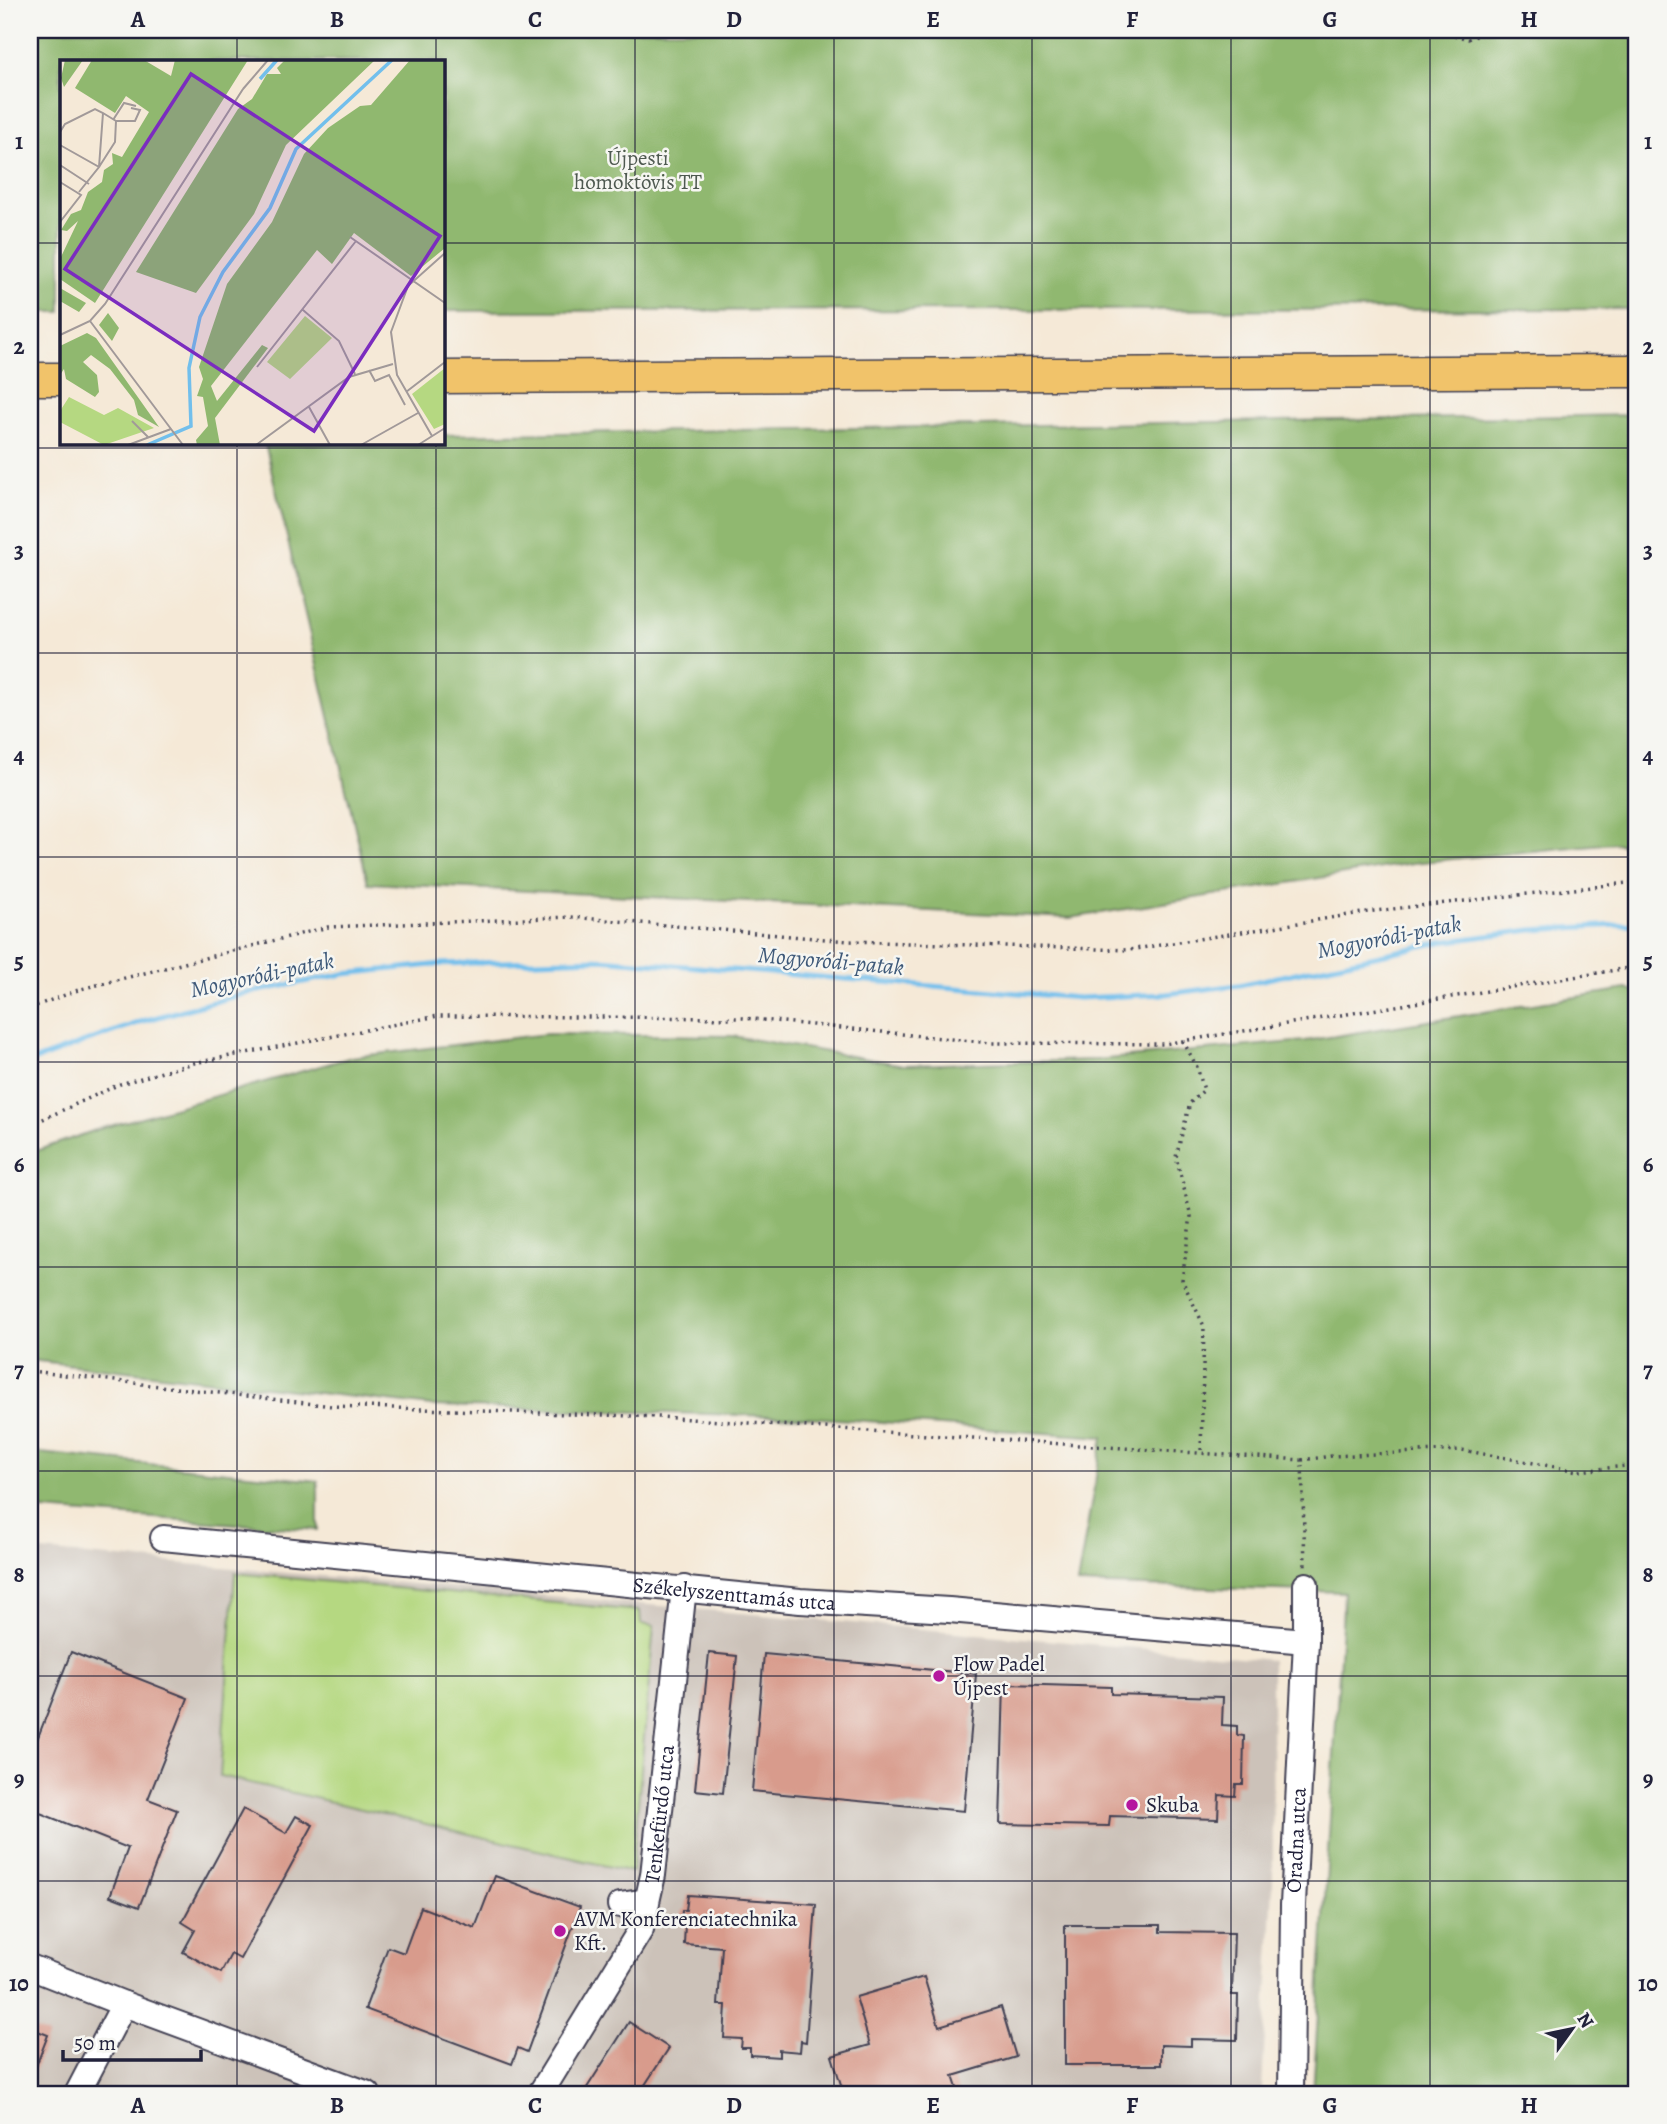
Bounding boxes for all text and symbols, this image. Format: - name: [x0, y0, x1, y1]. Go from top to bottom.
- text: A: [130, 4, 146, 35]
- text: B: [330, 4, 344, 35]
- text: C: [528, 4, 542, 35]
- text: D: [726, 4, 742, 35]
- text: E: [926, 4, 940, 35]
- text: F: [1126, 4, 1139, 35]
- text: G: [1322, 4, 1338, 35]
- text: H: [1520, 4, 1538, 35]
- inset map: [60, 60, 444, 444]
- text: 1: [15, 126, 23, 157]
- text: 1: [1644, 126, 1652, 157]
- park label: Újpesti homoktövis TT: [574, 144, 703, 196]
- text: 2: [13, 331, 25, 362]
- text: 2: [1642, 331, 1654, 362]
- text: 3: [14, 535, 24, 566]
- text: 3: [1643, 535, 1653, 566]
- text: 4: [14, 740, 25, 771]
- text: 4: [1643, 740, 1654, 771]
- water label: Mogyoródi-patak: [1314, 908, 1464, 966]
- water label: Mogyoródi-patak: [757, 939, 905, 983]
- text: 5: [14, 945, 24, 976]
- water label: Mogyoródi-patak: [187, 945, 337, 1005]
- text: 5: [1643, 945, 1653, 976]
- text: 6: [14, 1149, 25, 1180]
- text: 6: [1643, 1149, 1654, 1180]
- text: 7: [14, 1354, 24, 1385]
- text: 7: [1643, 1354, 1653, 1385]
- text: 8: [13, 1559, 25, 1590]
- text: 8: [1642, 1559, 1654, 1590]
- street label: Székelyszenttamás utca: [632, 1571, 837, 1617]
- place label: Flow Padel Újpest: [953, 1650, 1045, 1702]
- marker: Flow Padel Újpest: [931, 1668, 947, 1684]
- street label: Tenkefürdő utca: [637, 1743, 681, 1886]
- text: 9: [14, 1763, 24, 1794]
- text: 9: [1643, 1763, 1653, 1794]
- street label: Óradna utca: [1280, 1786, 1313, 1894]
- place label: Skuba: [1146, 1791, 1199, 1819]
- marker: Skuba: [1124, 1797, 1140, 1813]
- place label: AVM Konferenciatechnika Kft.: [573, 1905, 798, 1957]
- marker: AVM Konferenciatechnika Kft.: [552, 1923, 568, 1939]
- text: 10: [9, 1968, 29, 1999]
- text: 10: [1638, 1968, 1658, 1999]
- north arrow: [1538, 1994, 1608, 2064]
- text: N: [1571, 2007, 1600, 2033]
- scale bar: [63, 2019, 201, 2063]
- text: 50 m: [74, 2029, 116, 2057]
- text: A: [130, 2090, 146, 2121]
- text: B: [330, 2090, 344, 2121]
- text: C: [528, 2090, 542, 2121]
- text: D: [726, 2090, 742, 2121]
- text: E: [926, 2090, 940, 2121]
- text: F: [1126, 2090, 1139, 2121]
- text: G: [1322, 2090, 1338, 2121]
- text: H: [1520, 2090, 1538, 2121]

